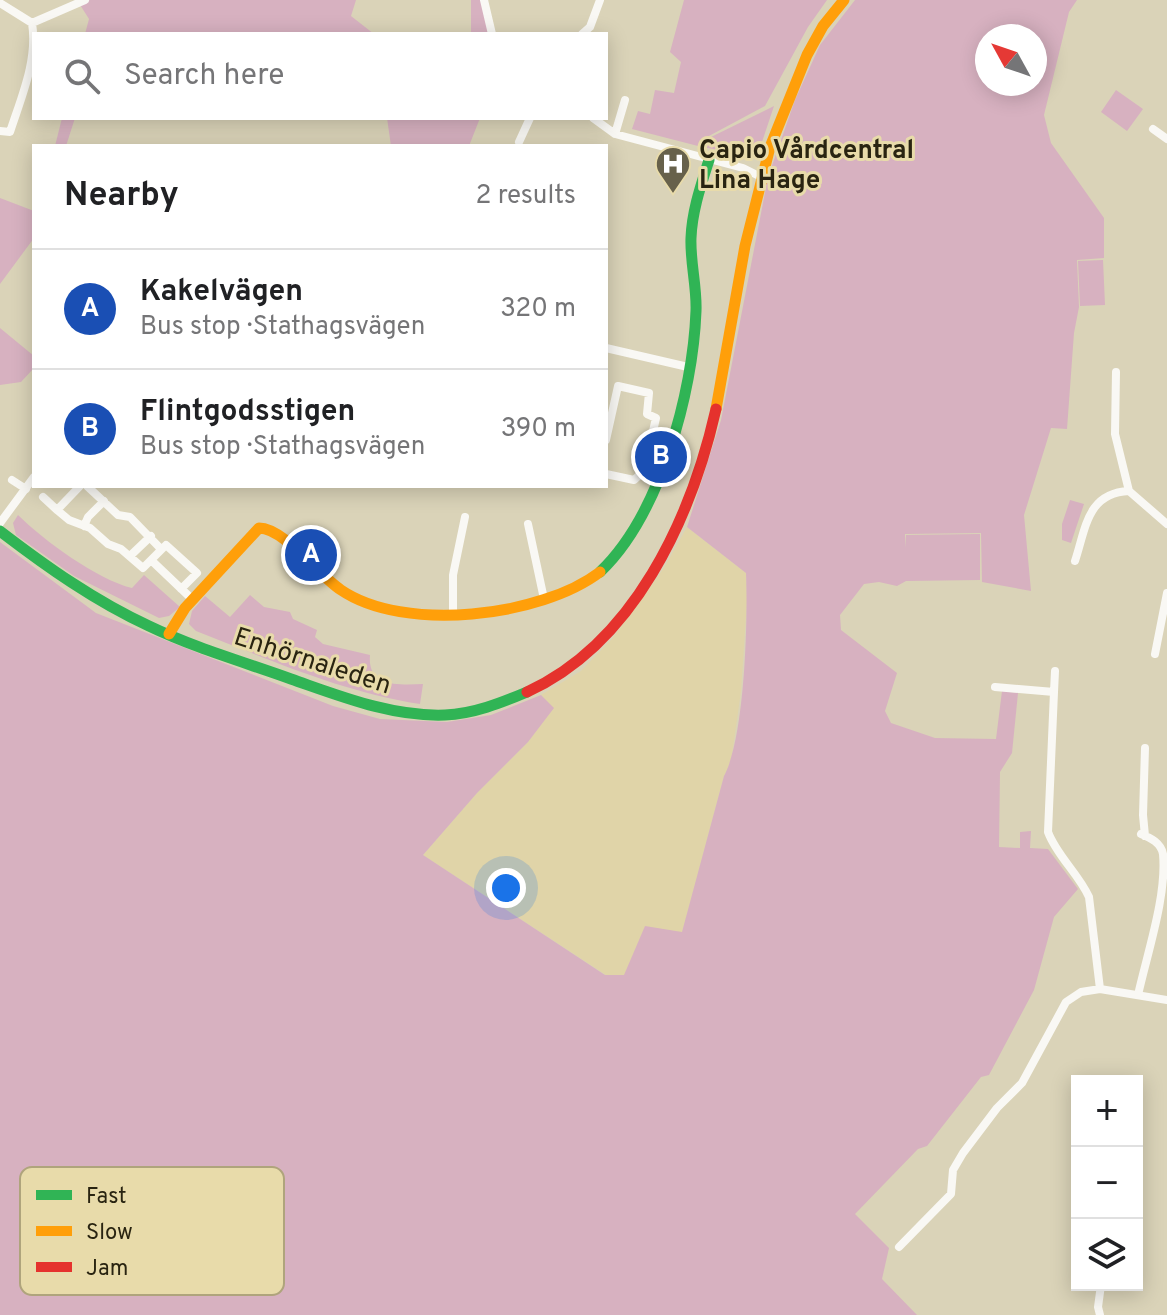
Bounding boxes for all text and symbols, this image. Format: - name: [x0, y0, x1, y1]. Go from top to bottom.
- north arrow: [975, 24, 1047, 96]
- search box: [32, 32, 608, 120]
- icon: search: [60, 54, 104, 98]
- text: Search here: [124, 58, 284, 95]
- place label: Capio Vårdcentral Lina Hage: [699, 135, 914, 198]
- hospital icon: Capio Vårdcentral Lina Hage: [654, 145, 692, 195]
- text: Nearby: [64, 175, 179, 218]
- text: 2 results: [476, 180, 576, 213]
- text: Kakelvägen: [140, 274, 303, 311]
- text: A: [81, 293, 99, 326]
- text: 320 m: [500, 293, 576, 326]
- text: Bus stop · Stathagsvägen: [140, 311, 425, 344]
- text: Flintgodsstigen: [140, 394, 355, 431]
- text: B: [81, 413, 99, 446]
- text: 390 m: [501, 413, 576, 446]
- pin: B: [635, 427, 687, 487]
- text: Bus stop · Stathagsvägen: [140, 431, 425, 464]
- pin: A: [285, 525, 337, 585]
- street label: Enhörnaleden: [230, 621, 395, 703]
- your location: [486, 868, 526, 908]
- map controls: [1071, 1075, 1143, 1291]
- button: +: [1071, 1075, 1143, 1147]
- button: −: [1071, 1147, 1143, 1219]
- legend: [20, 1167, 284, 1295]
- text: Fast: [86, 1184, 127, 1211]
- button: layers: [1071, 1219, 1143, 1291]
- text: Slow: [86, 1220, 133, 1247]
- text: Jam: [86, 1256, 129, 1283]

